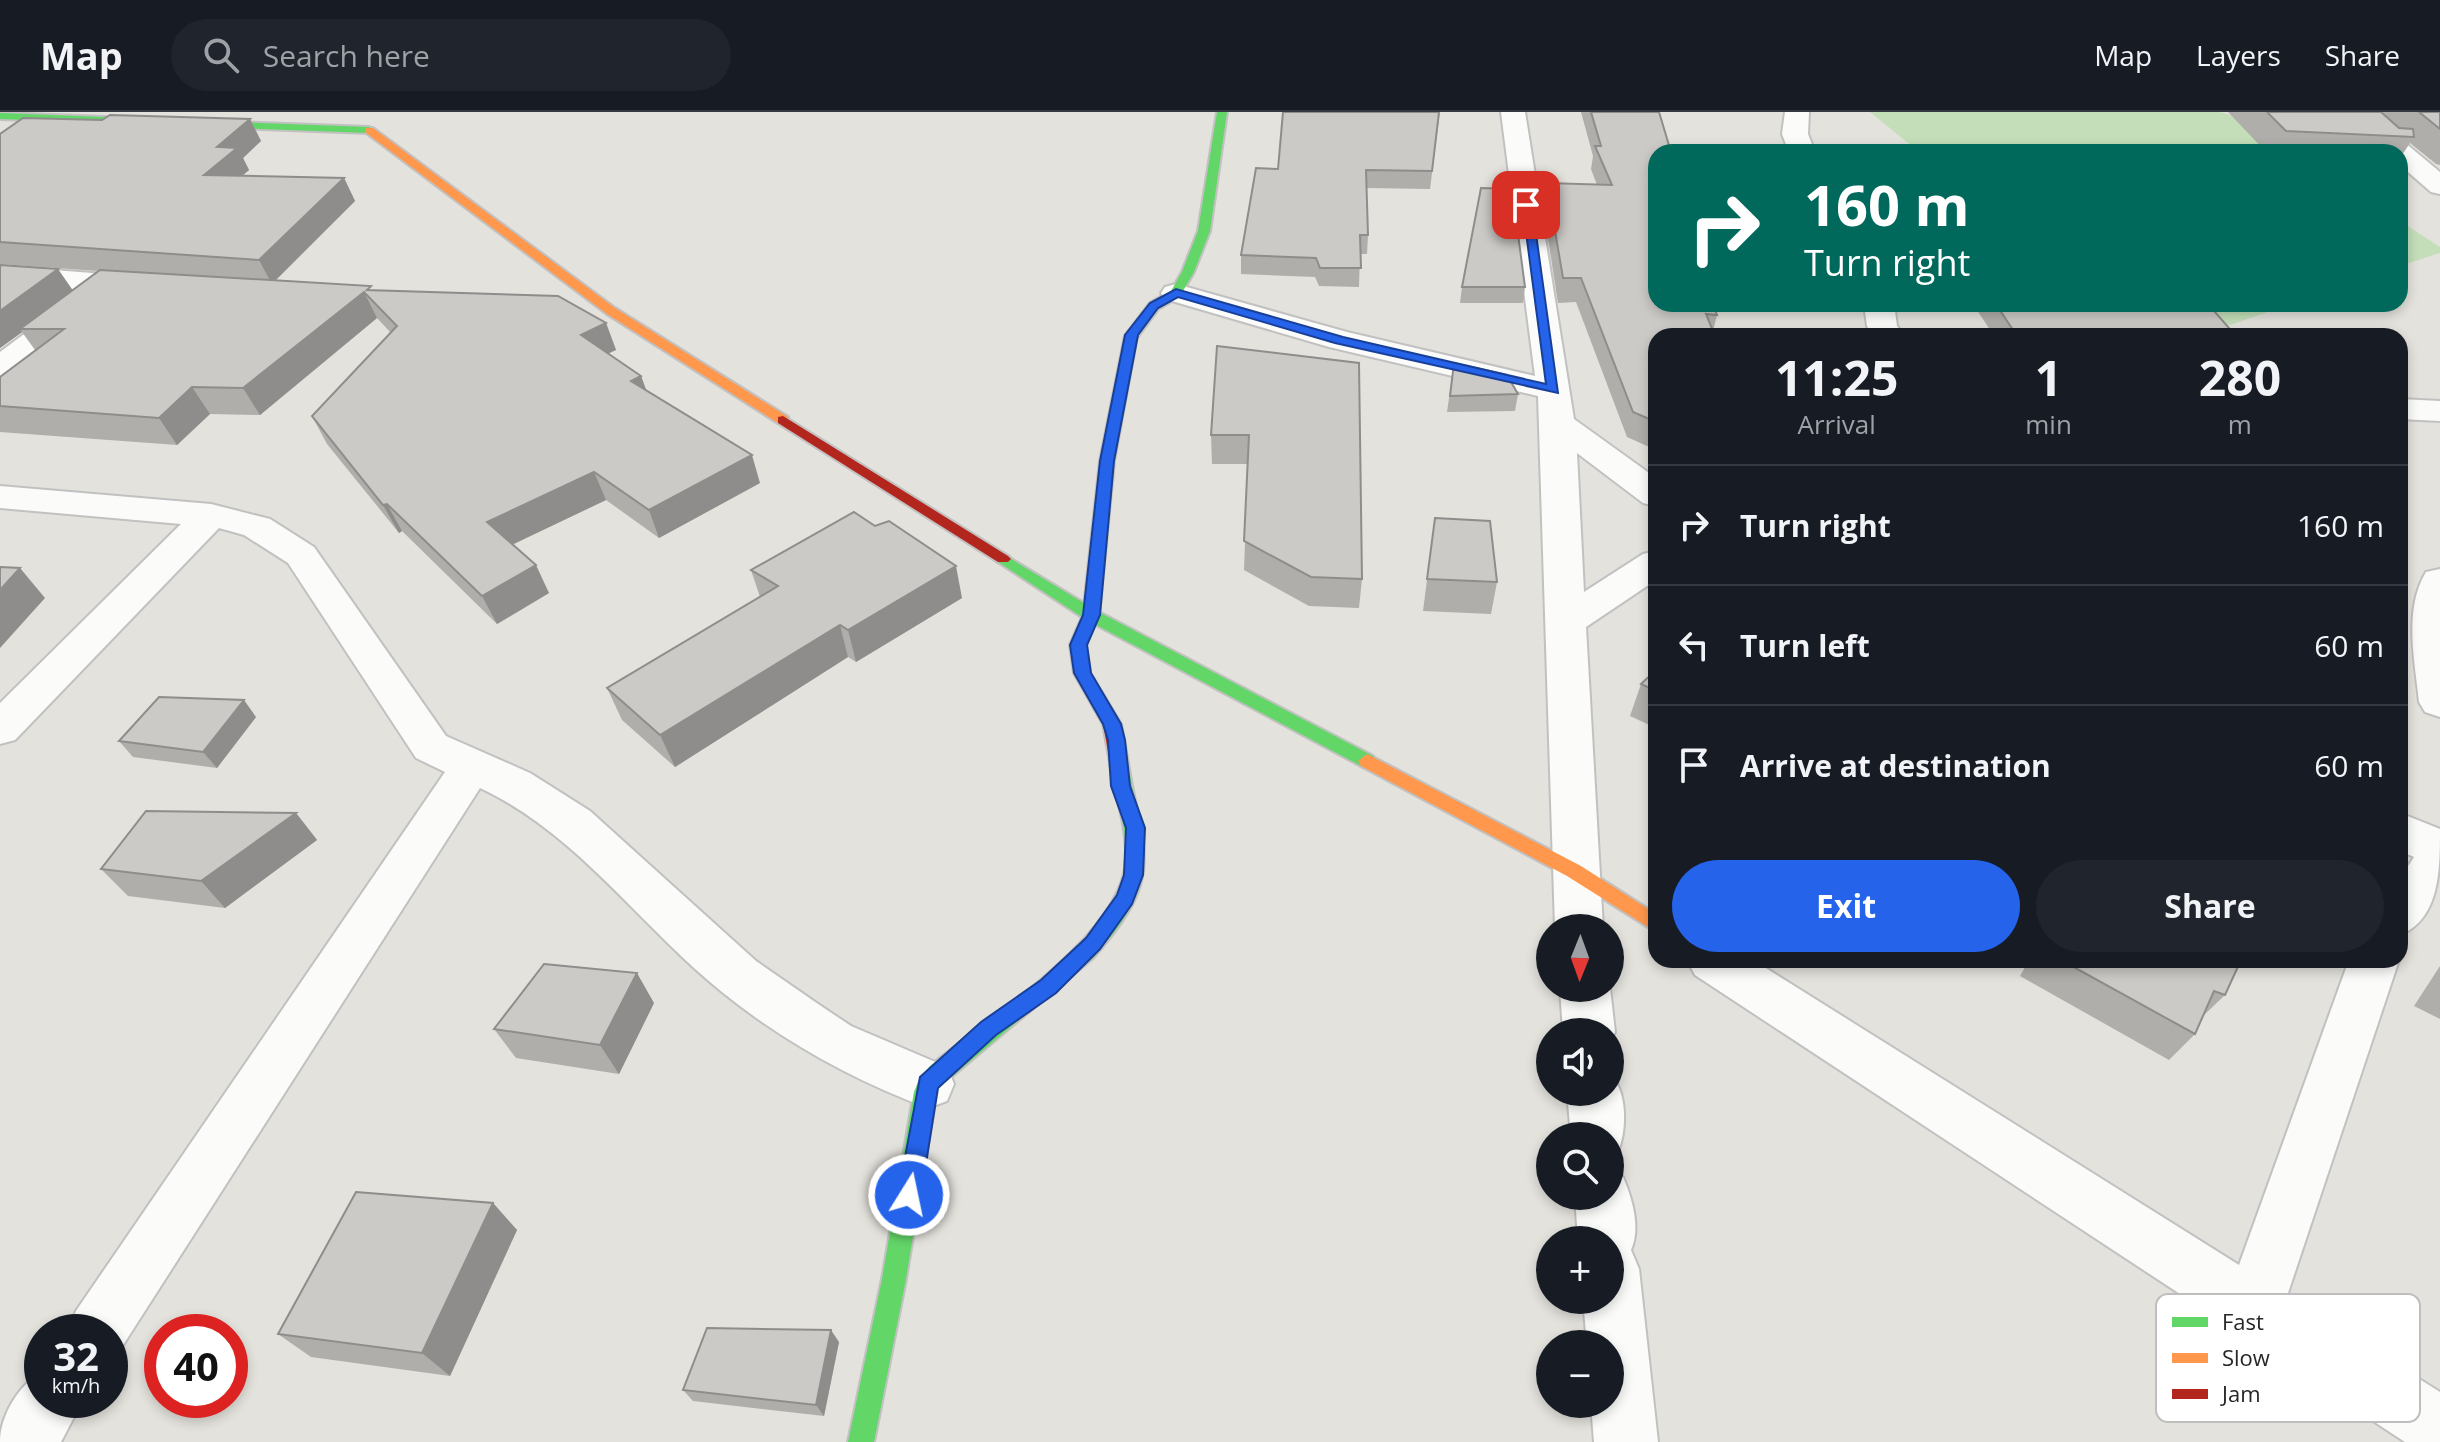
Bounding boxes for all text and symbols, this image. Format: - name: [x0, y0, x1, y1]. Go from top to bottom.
- search box: [171, 19, 731, 91]
- text: Map: [40, 29, 123, 81]
- icon: search: [199, 33, 243, 77]
- text: Search here: [263, 35, 430, 76]
- text: Map: [2094, 36, 2152, 74]
- text: Layers: [2196, 36, 2281, 74]
- text: Share: [2325, 36, 2400, 74]
- text: 160 m: [1804, 166, 1970, 242]
- pin: [1492, 171, 1560, 239]
- icon: right: [1672, 176, 1776, 280]
- icon: arrive: [1504, 183, 1548, 227]
- text: Turn right: [1804, 238, 1970, 287]
- text: 11:25: [1775, 345, 1898, 410]
- text: 1: [2035, 345, 2062, 410]
- text: 280: [2199, 345, 2281, 410]
- text: Arrival: [1797, 406, 1876, 442]
- text: min: [2025, 406, 2072, 442]
- text: m: [2228, 406, 2252, 442]
- icon: right: [1672, 503, 1716, 547]
- text: Turn right: [1740, 505, 1891, 546]
- text: 160 m: [2297, 505, 2384, 546]
- icon: left: [1672, 623, 1716, 667]
- text: Turn left: [1740, 625, 1870, 666]
- text: 60 m: [2314, 625, 2384, 666]
- icon: arrive: [1672, 743, 1716, 787]
- text: Arrive at destination: [1740, 745, 2051, 786]
- text: 60 m: [2314, 745, 2384, 786]
- button: Exit: [1672, 860, 2020, 952]
- button: Share: [2036, 860, 2384, 952]
- north arrow: [1536, 914, 1624, 1002]
- map controls: [1536, 914, 1624, 1418]
- button: sound: [1536, 1018, 1624, 1106]
- button: search: [1536, 1122, 1624, 1210]
- position arrow: [867, 1153, 951, 1237]
- button: +: [1536, 1226, 1624, 1314]
- legend: [2156, 1294, 2420, 1422]
- text: Fast: [2222, 1306, 2264, 1336]
- speed limit sign: 40: [144, 1314, 248, 1418]
- text: 32: [53, 1328, 99, 1383]
- button: −: [1536, 1330, 1624, 1418]
- text: Slow: [2222, 1342, 2270, 1372]
- text: km/h: [52, 1372, 100, 1399]
- text: Jam: [2220, 1378, 2261, 1408]

